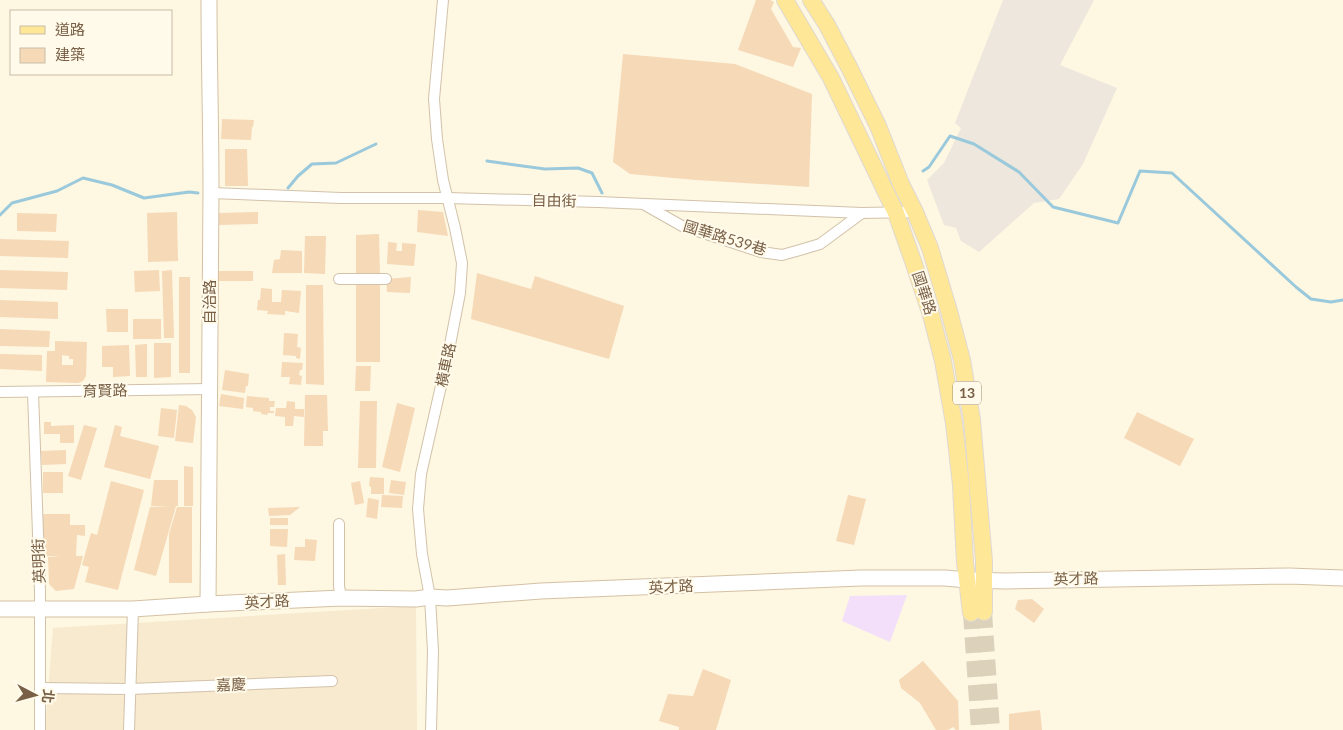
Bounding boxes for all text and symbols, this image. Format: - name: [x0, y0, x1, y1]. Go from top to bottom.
- legend: [10, 10, 172, 75]
- text: 道路: [55, 20, 85, 38]
- text: 建築: [55, 45, 85, 63]
- street label: 自由街: [531, 191, 577, 209]
- street label: 國華路539巷: [681, 216, 769, 258]
- street label: 國華路: [909, 269, 940, 317]
- street label: 自治路: [200, 279, 218, 325]
- street label: 橫車路: [432, 341, 459, 389]
- street label: 育賢路: [82, 381, 128, 399]
- road number: 13: [953, 382, 981, 404]
- street label: 英明街: [28, 538, 48, 584]
- street label: 英才路: [1053, 569, 1099, 587]
- street label: 英才路: [648, 576, 694, 596]
- street label: 英才路: [244, 591, 290, 611]
- north arrow: [10, 670, 60, 720]
- street label: 嘉慶: [216, 674, 246, 694]
- text: 北: [39, 689, 58, 704]

